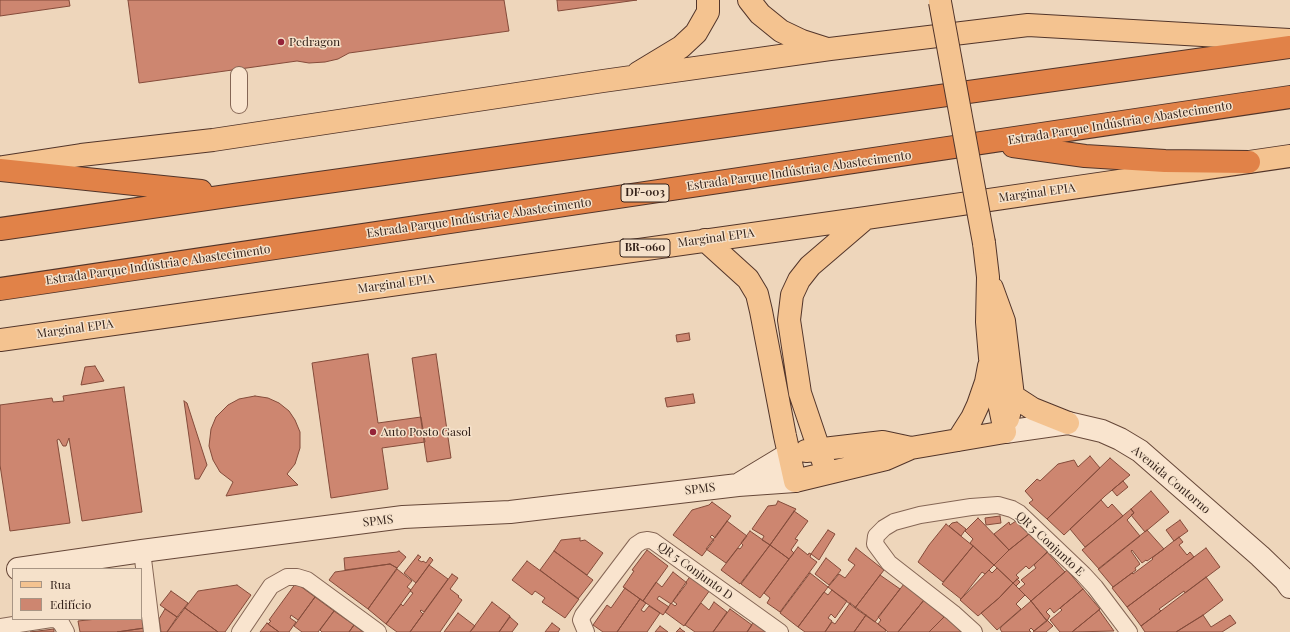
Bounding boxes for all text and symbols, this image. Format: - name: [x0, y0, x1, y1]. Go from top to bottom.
- place label: Pedragon: [289, 35, 340, 49]
- marker: Pedragon: [276, 37, 286, 47]
- street label: Estrada Parque Indústria e Abastecimento: [1007, 98, 1233, 148]
- street label: Estrada Parque Indústria e Abastecimento: [686, 148, 912, 194]
- street label: Marginal EPIA: [998, 181, 1076, 205]
- road number: DF-003: [621, 184, 669, 202]
- street label: Estrada Parque Indústria e Abastecimento: [366, 195, 592, 241]
- street label: Marginal EPIA: [677, 226, 755, 250]
- road number: BR-060: [620, 239, 670, 257]
- street label: Estrada Parque Indústria e Abastecimento: [45, 242, 271, 288]
- street label: Marginal EPIA: [357, 272, 435, 296]
- street label: Marginal EPIA: [36, 317, 114, 341]
- place label: Auto Posto Gasol: [381, 425, 471, 439]
- marker: Auto Posto Gasol: [368, 427, 378, 437]
- street label: Avenida Contorno: [1129, 443, 1213, 517]
- street label: SPMS: [684, 480, 716, 498]
- street label: QR 5 Conjunto E: [1013, 509, 1087, 579]
- street label: SPMS: [362, 512, 394, 530]
- street label: QR 5 Conjunto D: [655, 539, 735, 603]
- legend: [12, 568, 142, 620]
- text: Rua: [50, 576, 71, 592]
- text: Edifício: [50, 596, 91, 612]

